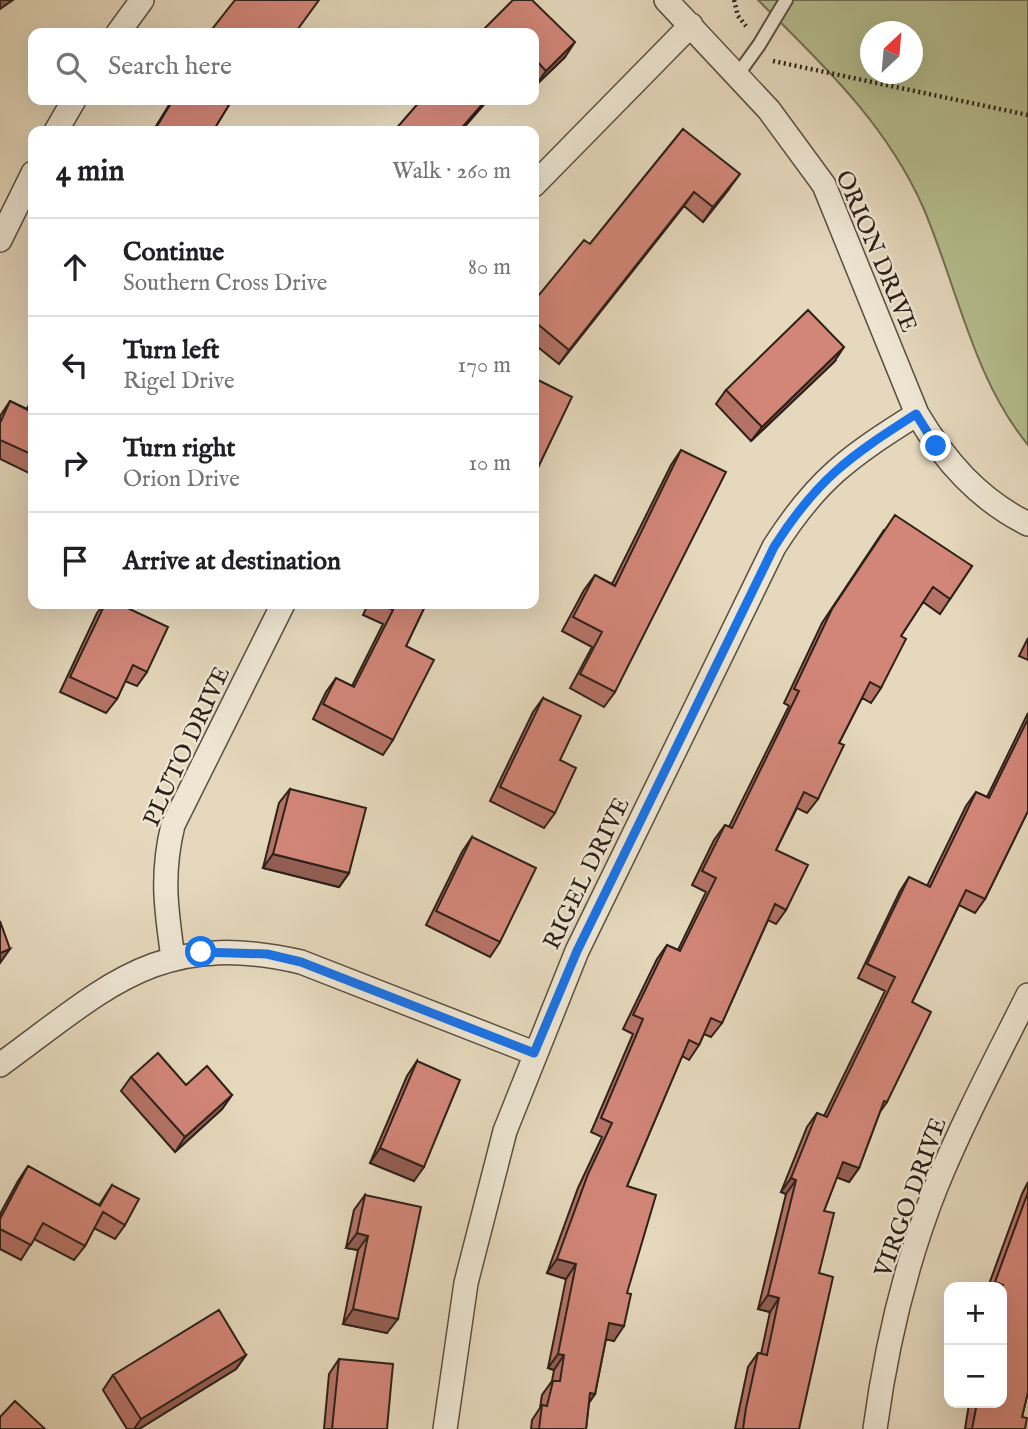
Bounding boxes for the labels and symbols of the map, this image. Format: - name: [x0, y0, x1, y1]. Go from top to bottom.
- north arrow: [860, 21, 923, 84]
- street label: ORION DRIVE: [828, 166, 924, 337]
- route end: [920, 430, 951, 461]
- street label: PLUTO DRIVE: [137, 662, 238, 832]
- street label: RIGEL DRIVE: [537, 792, 638, 955]
- route start: [185, 936, 216, 967]
- street label: VIRGO DRIVE: [868, 1113, 955, 1283]

